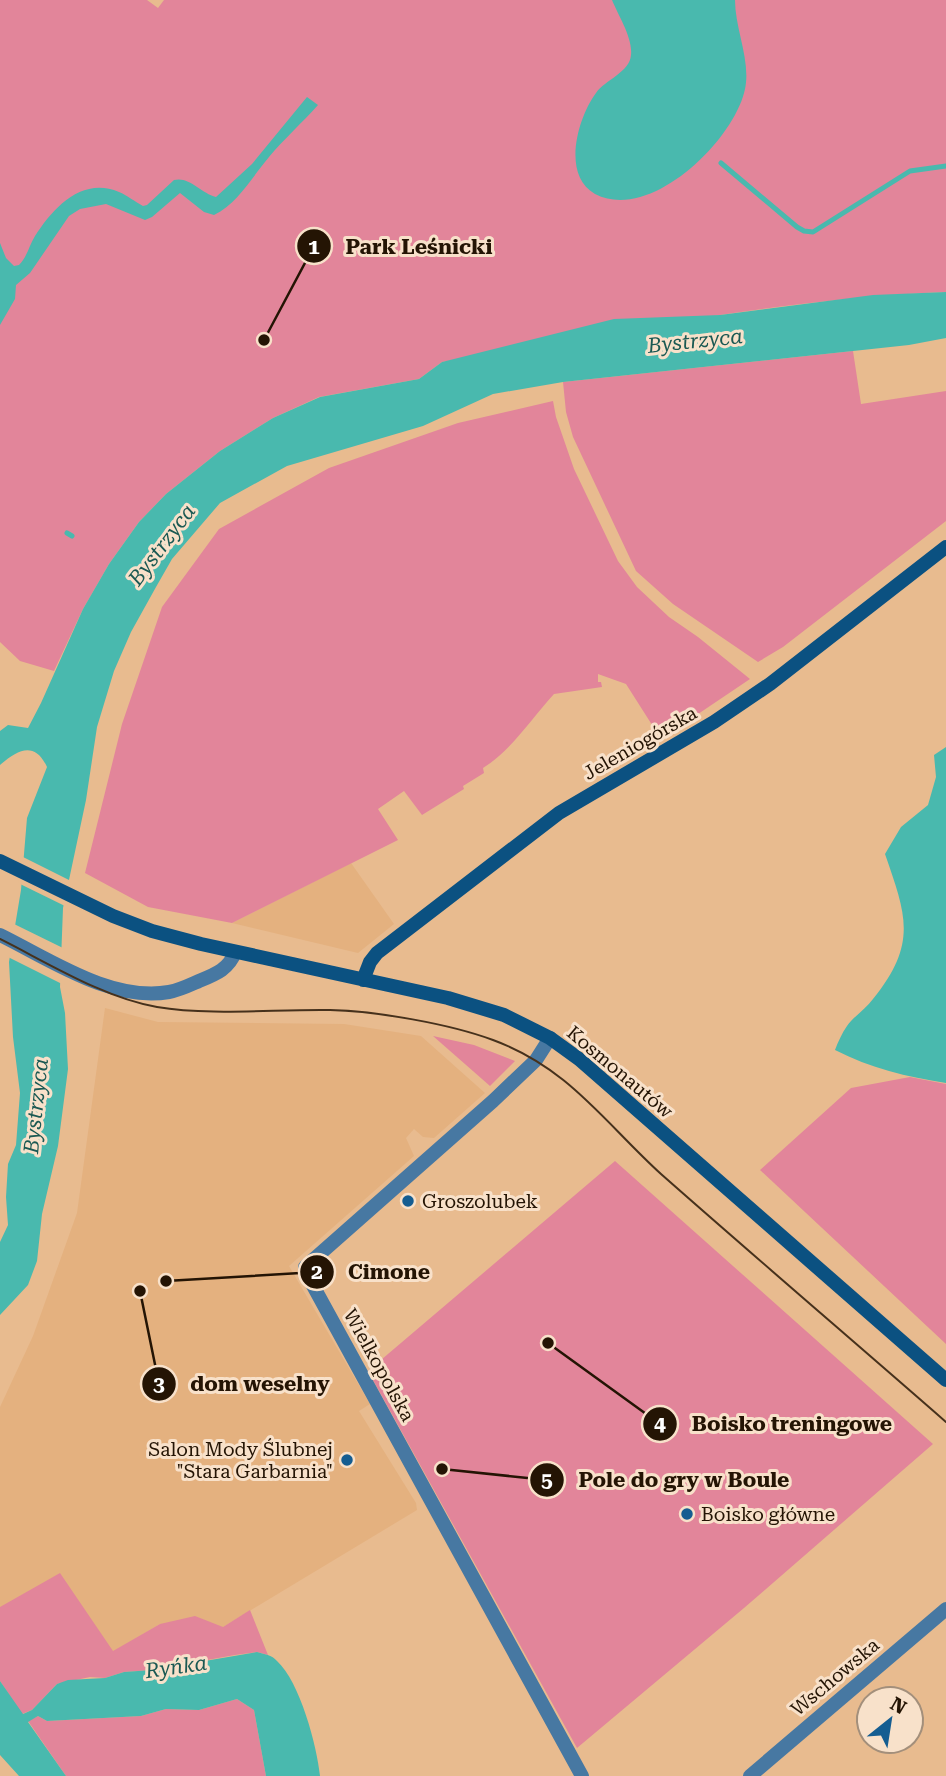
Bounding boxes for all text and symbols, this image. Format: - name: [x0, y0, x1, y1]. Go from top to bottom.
- callout: Park Leśnicki: [297, 225, 507, 267]
- text: 1: [308, 235, 320, 259]
- text: Park Leśnicki: [345, 235, 493, 259]
- water label: Bystrzyca: [645, 324, 744, 358]
- water label: Bystrzyca: [123, 500, 200, 591]
- street label: Jeleniogórska: [579, 701, 702, 785]
- street label: Kosmonautów: [562, 1021, 678, 1123]
- water label: Bystrzyca: [19, 1057, 53, 1156]
- place label: Groszolubek: [422, 1190, 538, 1213]
- marker: Groszolubek: [400, 1193, 416, 1209]
- callout: Cimone: [299, 1251, 444, 1293]
- text: 2: [311, 1260, 323, 1284]
- text: Cimone: [348, 1260, 430, 1284]
- street label: Wielkopolska: [339, 1305, 420, 1426]
- callout: dom weselny: [141, 1363, 344, 1405]
- text: 3: [153, 1372, 165, 1396]
- text: dom weselny: [190, 1372, 330, 1396]
- callout: Boisko treningowe: [642, 1403, 906, 1445]
- text: 4: [654, 1412, 666, 1436]
- text: Boisko treningowe: [692, 1412, 892, 1436]
- place label: Salon Mody Ślubnej "Stara Garbarnia": [148, 1438, 333, 1483]
- marker: Salon Mody Ślubnej "Stara Garbarnia": [339, 1452, 355, 1468]
- callout: Pole do gry w Boule: [530, 1459, 804, 1501]
- text: 5: [541, 1468, 553, 1492]
- text: Pole do gry w Boule: [579, 1468, 789, 1492]
- place label: Boisko główne: [701, 1503, 835, 1526]
- marker: Boisko główne: [679, 1506, 695, 1522]
- street label: Wschowska: [786, 1633, 884, 1721]
- water label: Ryńka: [143, 1651, 208, 1683]
- north arrow: [855, 1685, 925, 1755]
- text: N: [886, 1692, 911, 1720]

